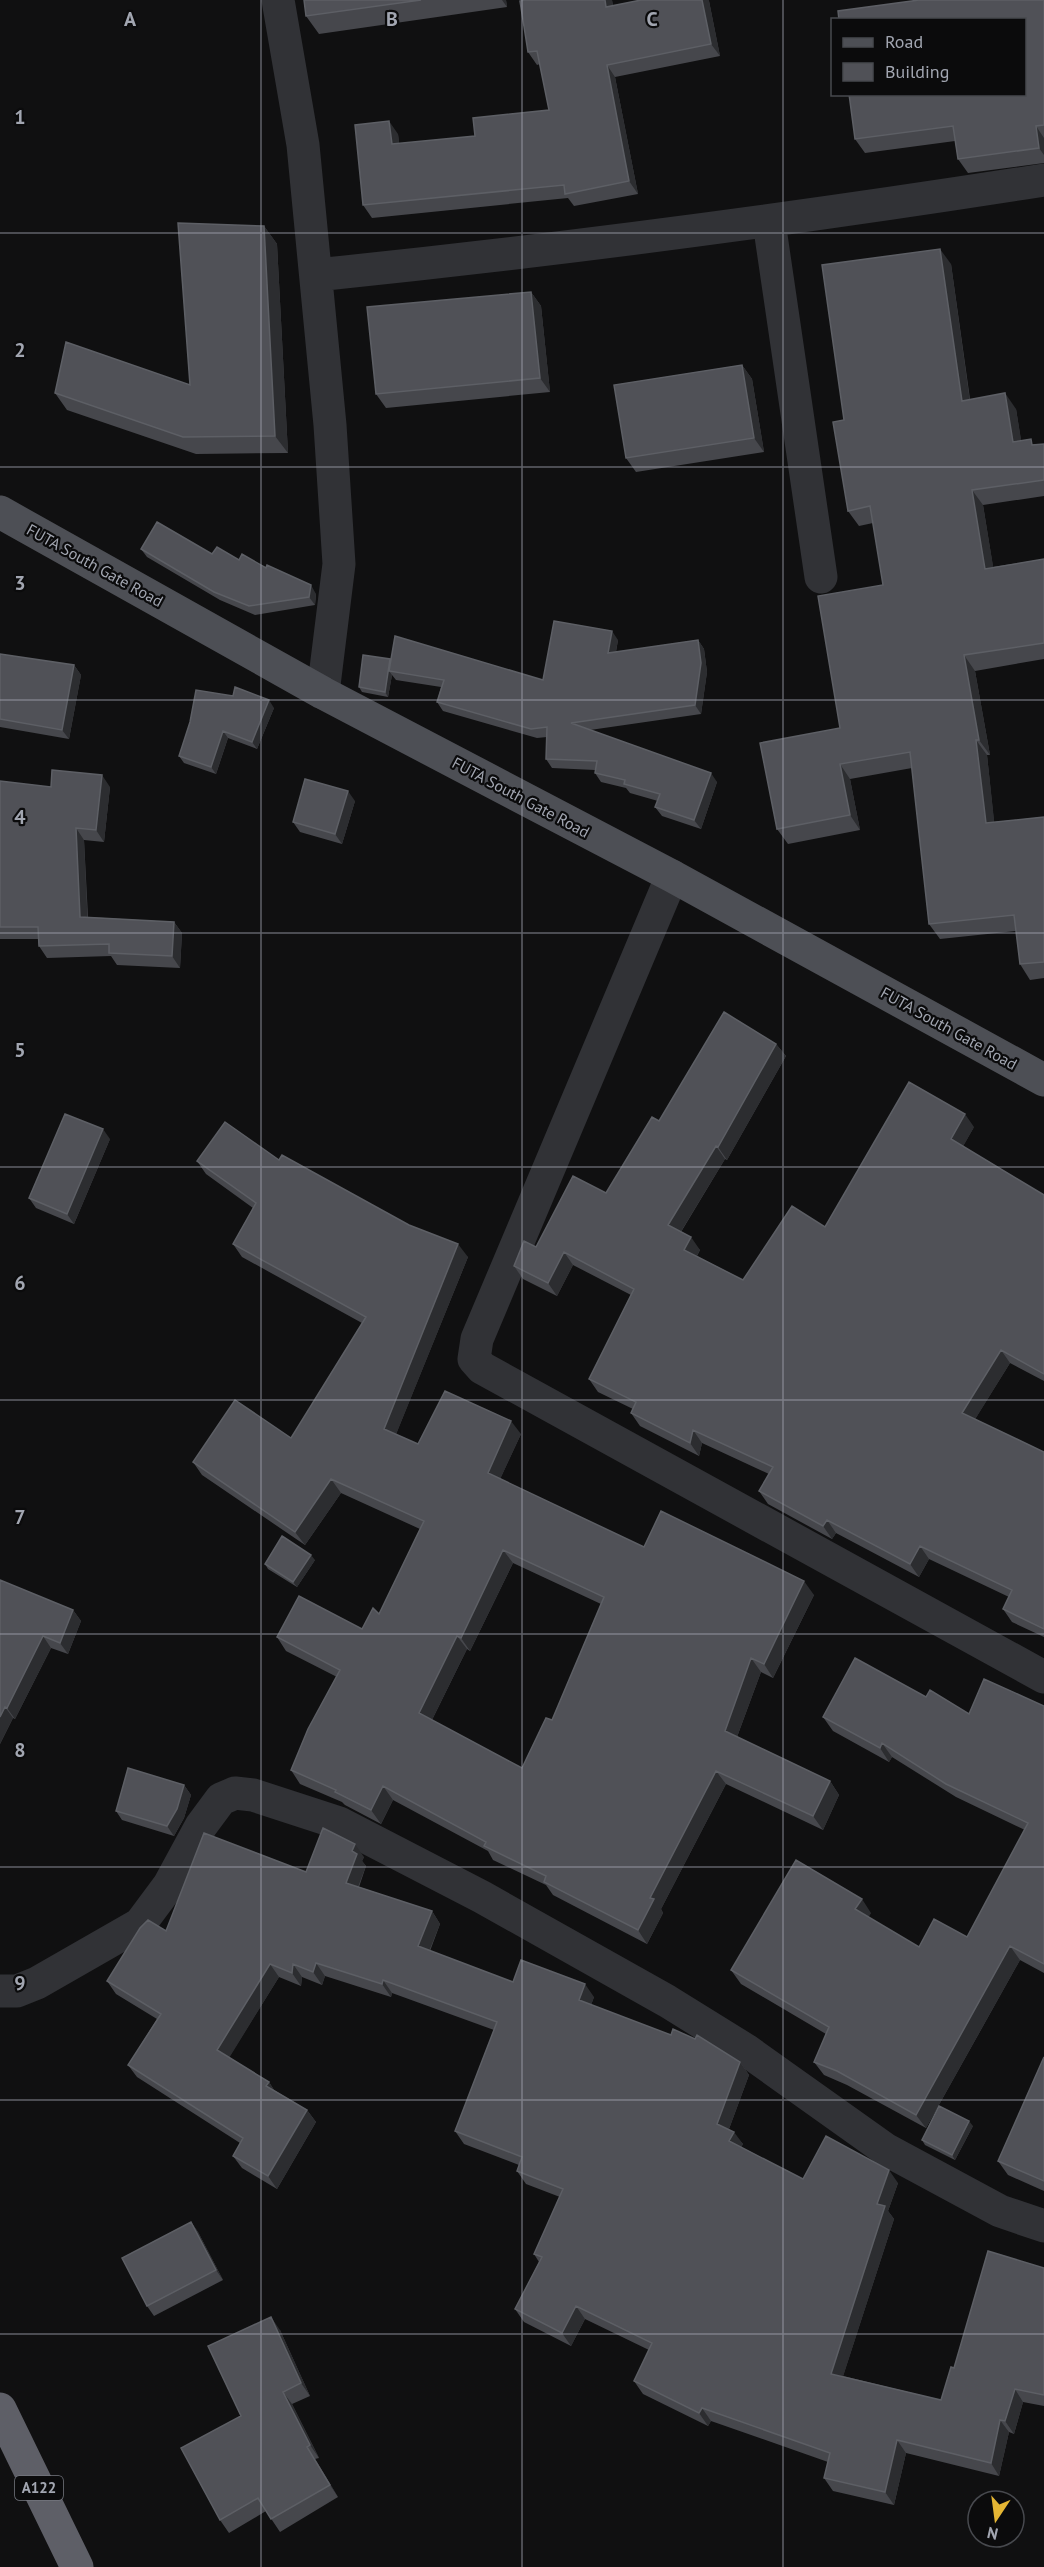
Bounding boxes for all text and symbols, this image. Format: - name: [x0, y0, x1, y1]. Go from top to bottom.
- text: A: [124, 6, 137, 32]
- text: B: [386, 6, 398, 32]
- text: C: [646, 6, 658, 32]
- legend: [831, 18, 1026, 96]
- text: Road: [885, 30, 923, 53]
- text: Building: [885, 60, 949, 83]
- text: 1: [14, 104, 26, 130]
- text: 2: [14, 337, 26, 363]
- street label: FUTA South Gate Road: [23, 519, 167, 611]
- text: 3: [14, 570, 26, 596]
- street label: FUTA South Gate Road: [449, 752, 593, 842]
- text: 4: [14, 804, 26, 830]
- street label: FUTA South Gate Road: [877, 982, 1021, 1074]
- text: 5: [14, 1037, 26, 1063]
- text: 6: [14, 1270, 26, 1296]
- text: 7: [14, 1504, 26, 1530]
- text: 8: [14, 1737, 26, 1763]
- text: 9: [14, 1970, 26, 1996]
- road number: A122: [15, 2476, 63, 2500]
- north arrow: [966, 2489, 1026, 2549]
- text: N: [985, 2523, 1000, 2545]

